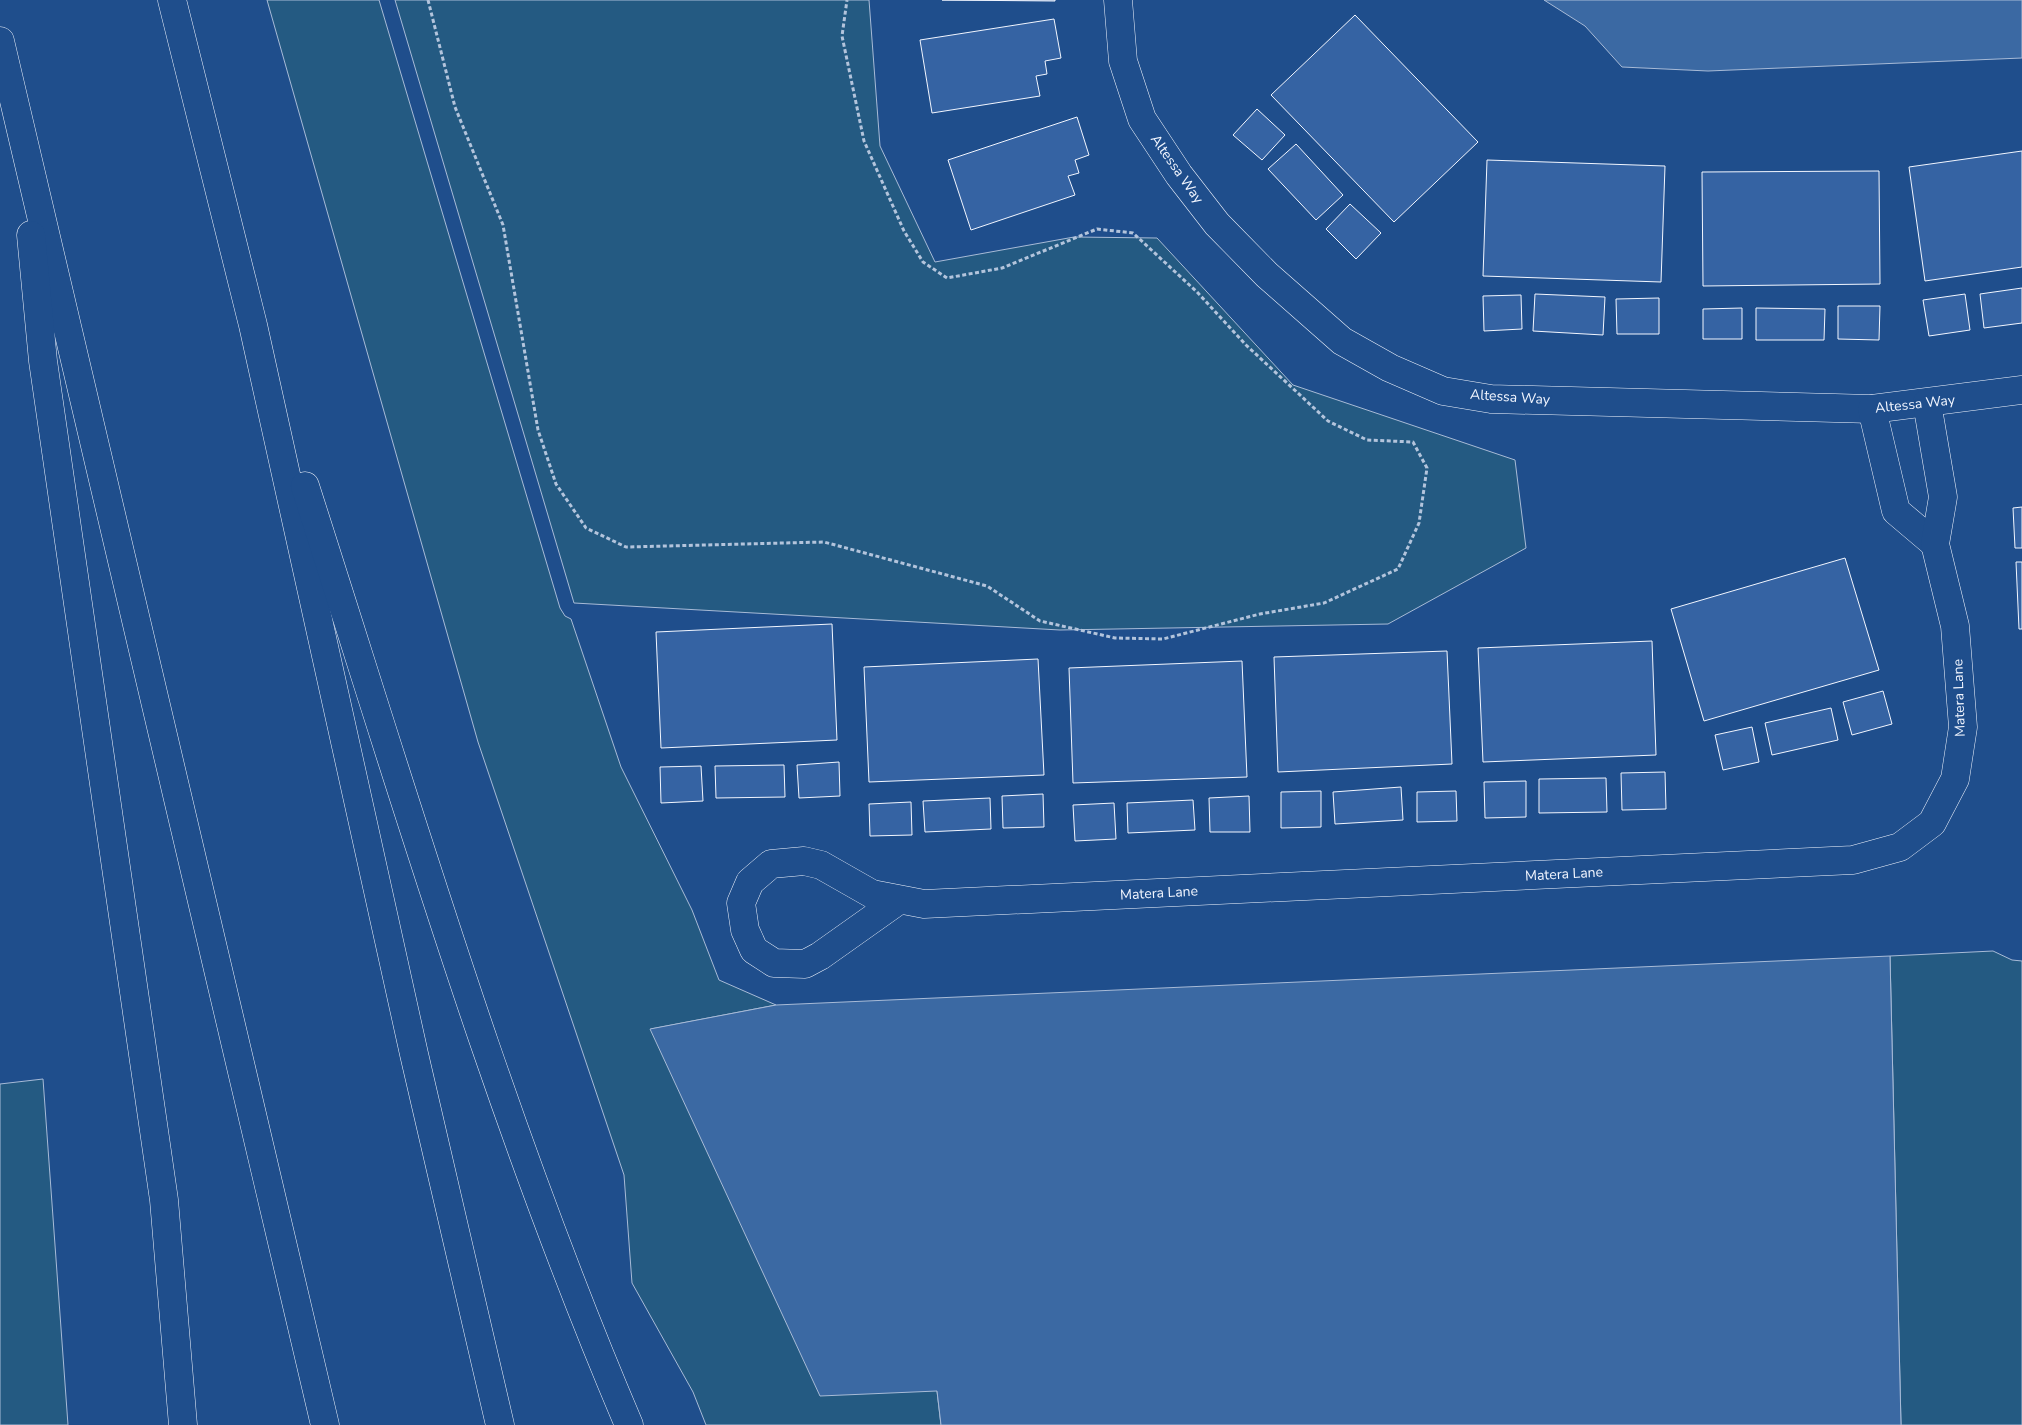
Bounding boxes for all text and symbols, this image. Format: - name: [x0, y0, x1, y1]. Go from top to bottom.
- street label: Altessa Way: [1146, 131, 1208, 208]
- street label: Altessa Way: [1469, 385, 1551, 409]
- street label: Altessa Way: [1874, 390, 1957, 418]
- street label: Matera Lane: [1948, 659, 1970, 737]
- street label: Matera Lane: [1525, 862, 1603, 886]
- street label: Matera Lane: [1120, 881, 1198, 905]

